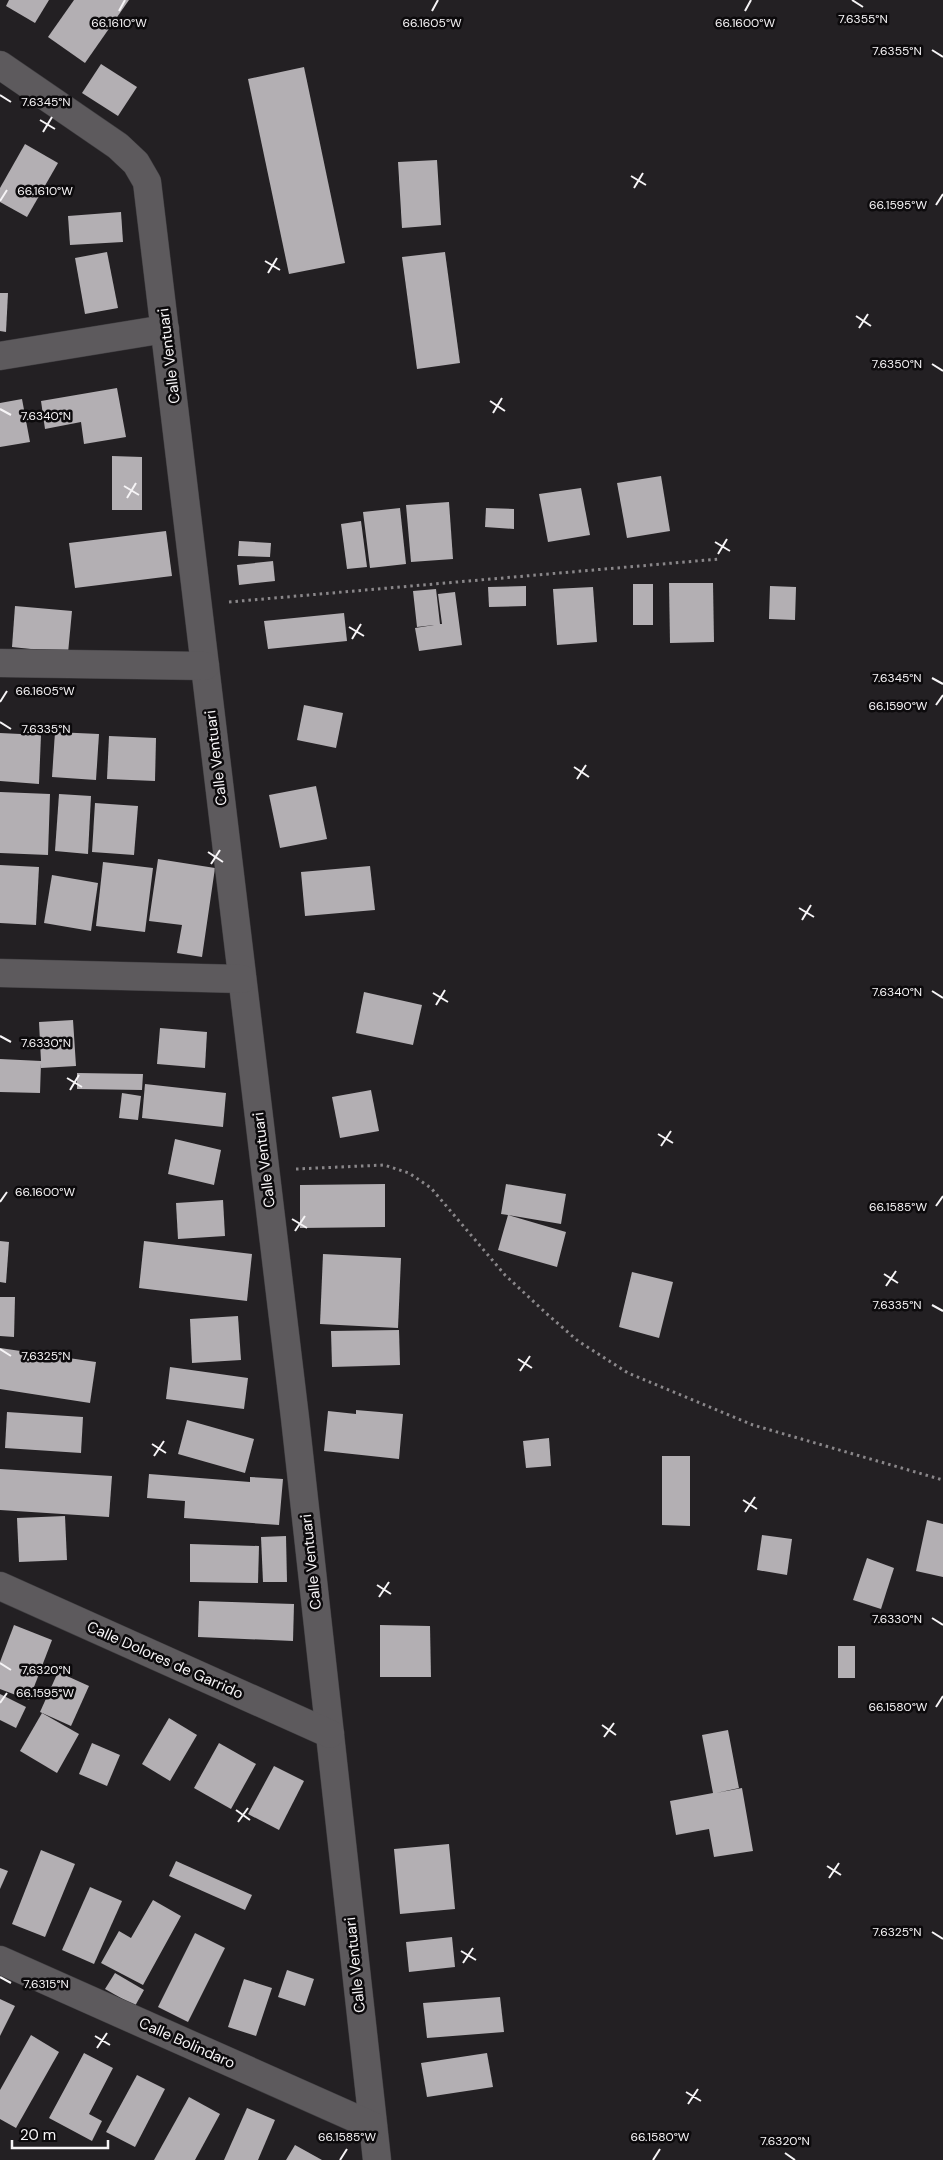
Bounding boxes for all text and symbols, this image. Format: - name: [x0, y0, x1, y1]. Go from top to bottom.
- text: 7.6355°N: [838, 11, 888, 27]
- text: 66.1610°W: [91, 15, 147, 31]
- text: 66.1605°W: [402, 15, 462, 31]
- text: 66.1600°W: [715, 15, 775, 31]
- text: 7.6355°N: [872, 43, 922, 59]
- text: 7.6345°N: [21, 94, 71, 110]
- text: 66.1610°W: [17, 183, 73, 199]
- text: 66.1595°W: [869, 197, 927, 213]
- street label: Calle Ventuari: [153, 307, 185, 405]
- text: 7.6350°N: [872, 356, 922, 372]
- text: 7.6340°N: [21, 408, 71, 424]
- text: 7.6345°N: [872, 670, 922, 686]
- text: 66.1605°W: [15, 683, 75, 699]
- text: 66.1590°W: [869, 698, 928, 714]
- street label: Calle Ventuari: [200, 709, 232, 807]
- text: 7.6335°N: [21, 721, 71, 737]
- text: 7.6340°N: [872, 984, 922, 1000]
- text: 7.6330°N: [21, 1035, 71, 1051]
- street label: Calle Ventuari: [248, 1111, 280, 1209]
- text: 66.1600°W: [15, 1184, 75, 1200]
- text: 66.1585°W: [869, 1199, 927, 1215]
- text: 7.6335°N: [872, 1297, 922, 1313]
- text: 7.6325°N: [22, 1348, 70, 1364]
- street label: Calle Ventuari: [296, 1513, 326, 1611]
- text: 7.6330°N: [872, 1611, 922, 1627]
- street label: Calle Dolores de Garrido: [84, 1616, 247, 1704]
- text: 7.6320°N: [21, 1662, 71, 1678]
- text: 66.1595°W: [16, 1685, 74, 1701]
- text: 66.1580°W: [868, 1699, 928, 1715]
- street label: Calle Ventuari: [340, 1916, 370, 2014]
- text: 7.6325°N: [873, 1924, 921, 1940]
- text: 7.6315°N: [23, 1976, 69, 1992]
- street label: Calle Bolindaro: [136, 2013, 238, 2073]
- scale bar: [12, 2118, 109, 2150]
- text: 20 m: [20, 2125, 56, 2145]
- text: 66.1585°W: [318, 2129, 376, 2145]
- text: 66.1580°W: [630, 2129, 690, 2145]
- text: 7.6320°N: [760, 2133, 810, 2149]

